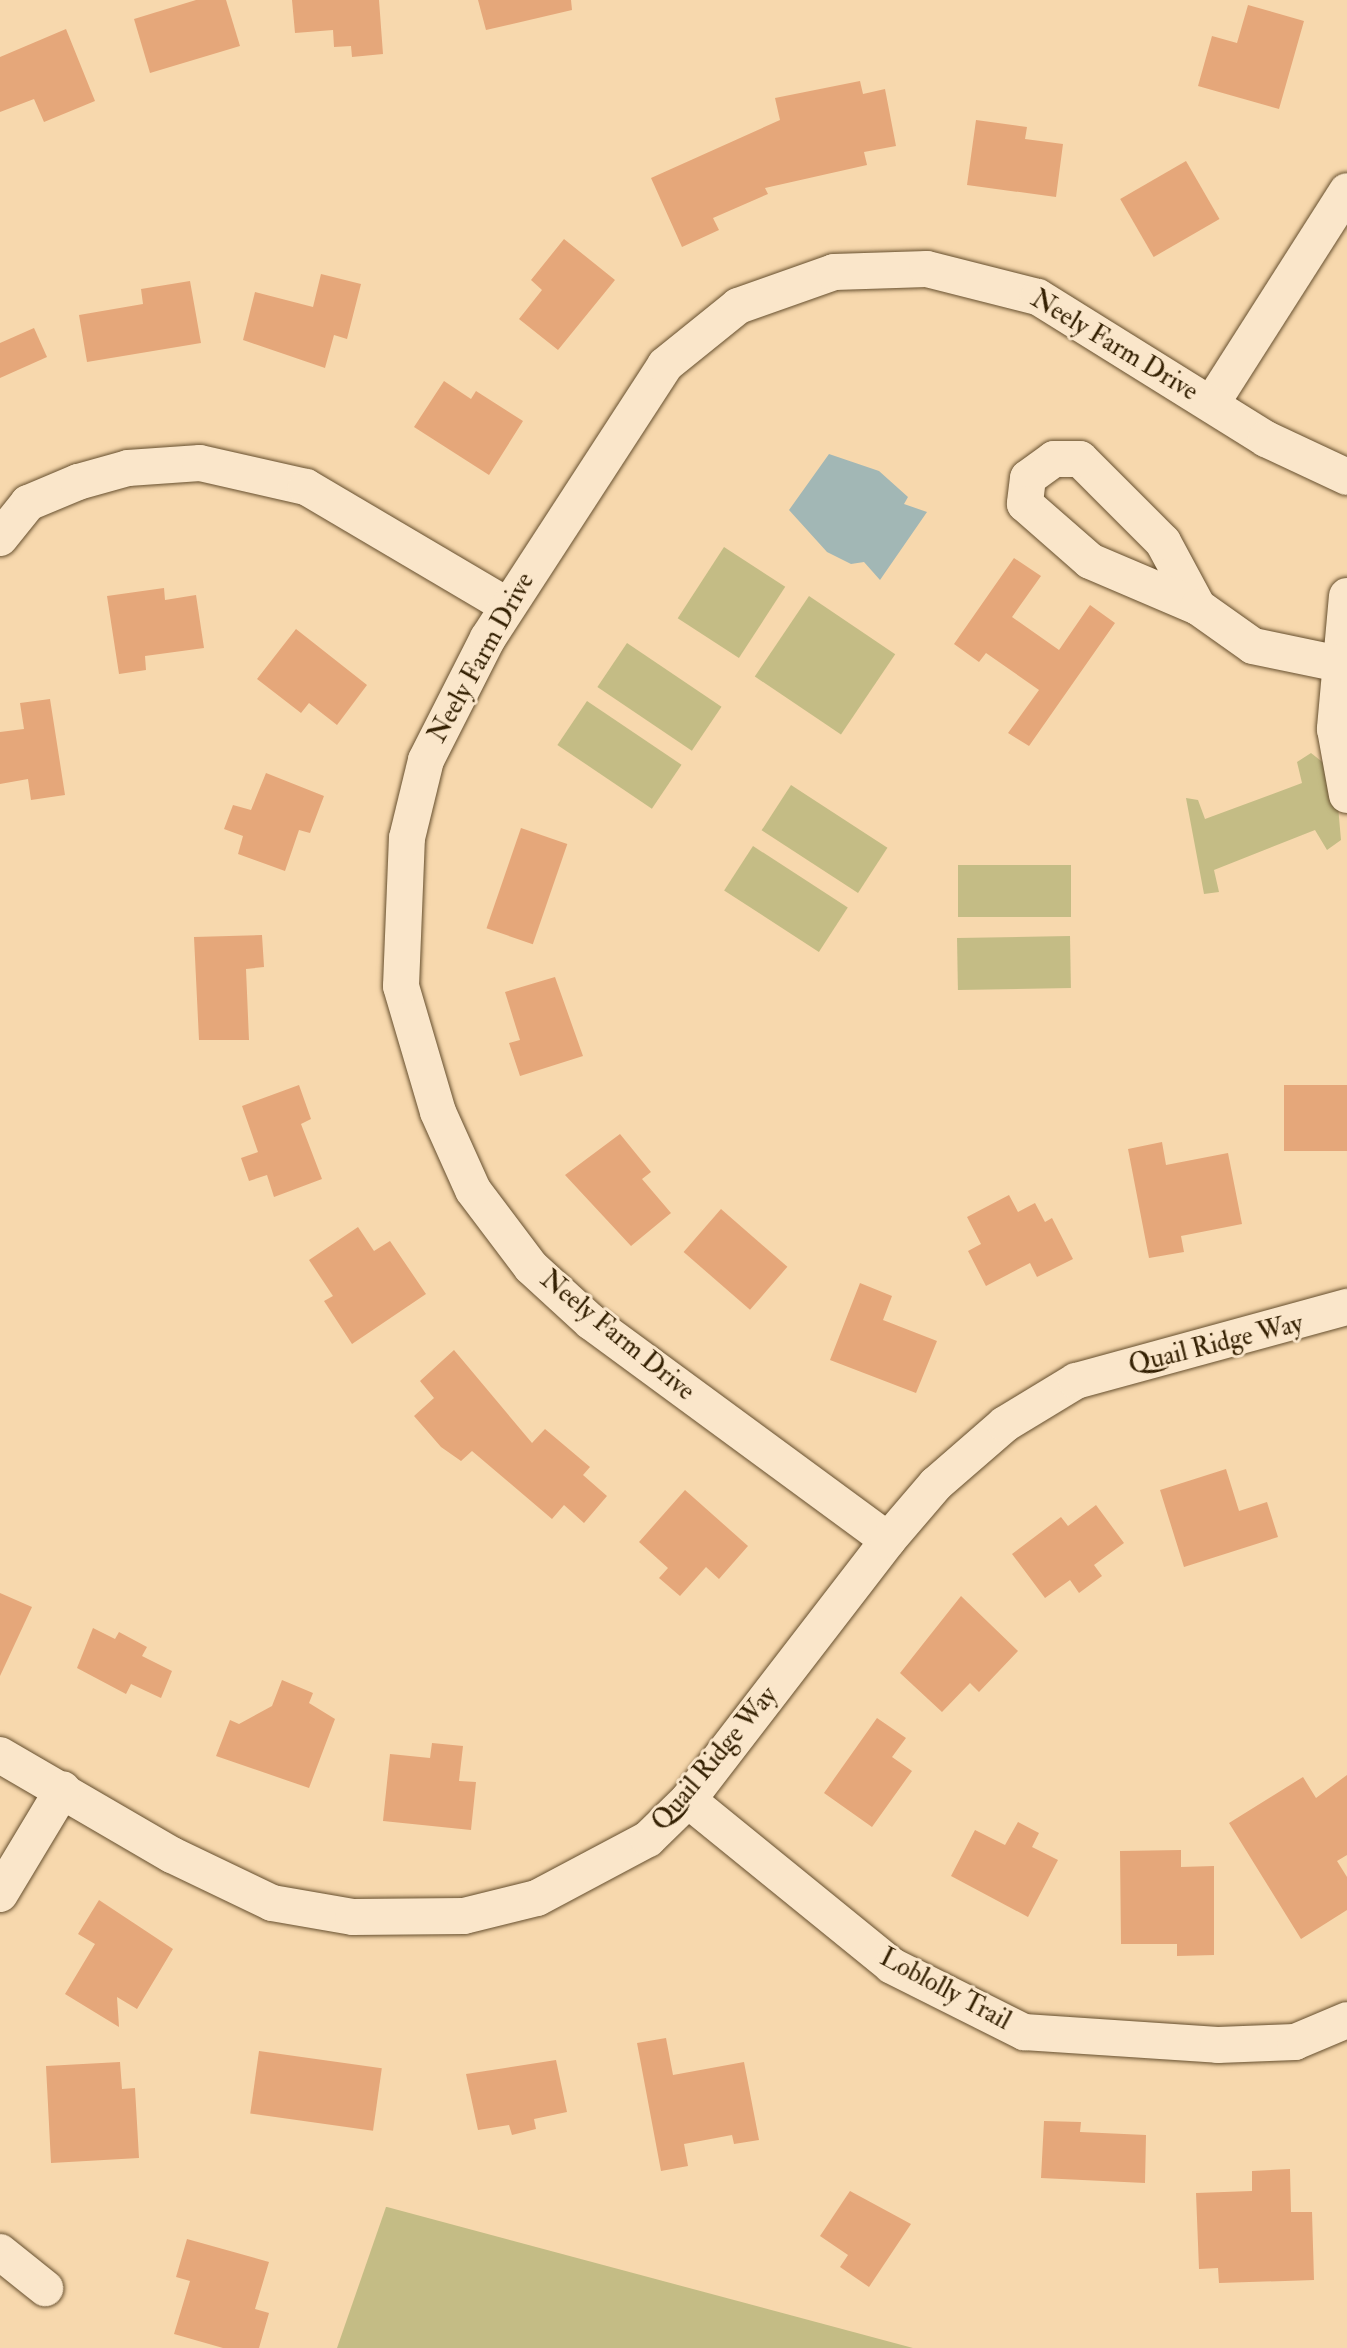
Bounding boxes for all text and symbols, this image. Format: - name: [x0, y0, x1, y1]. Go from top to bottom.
- street label: Neely Farm Drive: [1025, 284, 1203, 408]
- street label: Neely Farm Drive: [423, 568, 541, 748]
- street label: Neely Farm Drive: [534, 1264, 700, 1408]
- street label: Quail Ridge Way: [1126, 1308, 1306, 1382]
- street label: Quail Ridge Way: [646, 1681, 784, 1837]
- street label: Loblolly Trail: [874, 1943, 1016, 2037]

